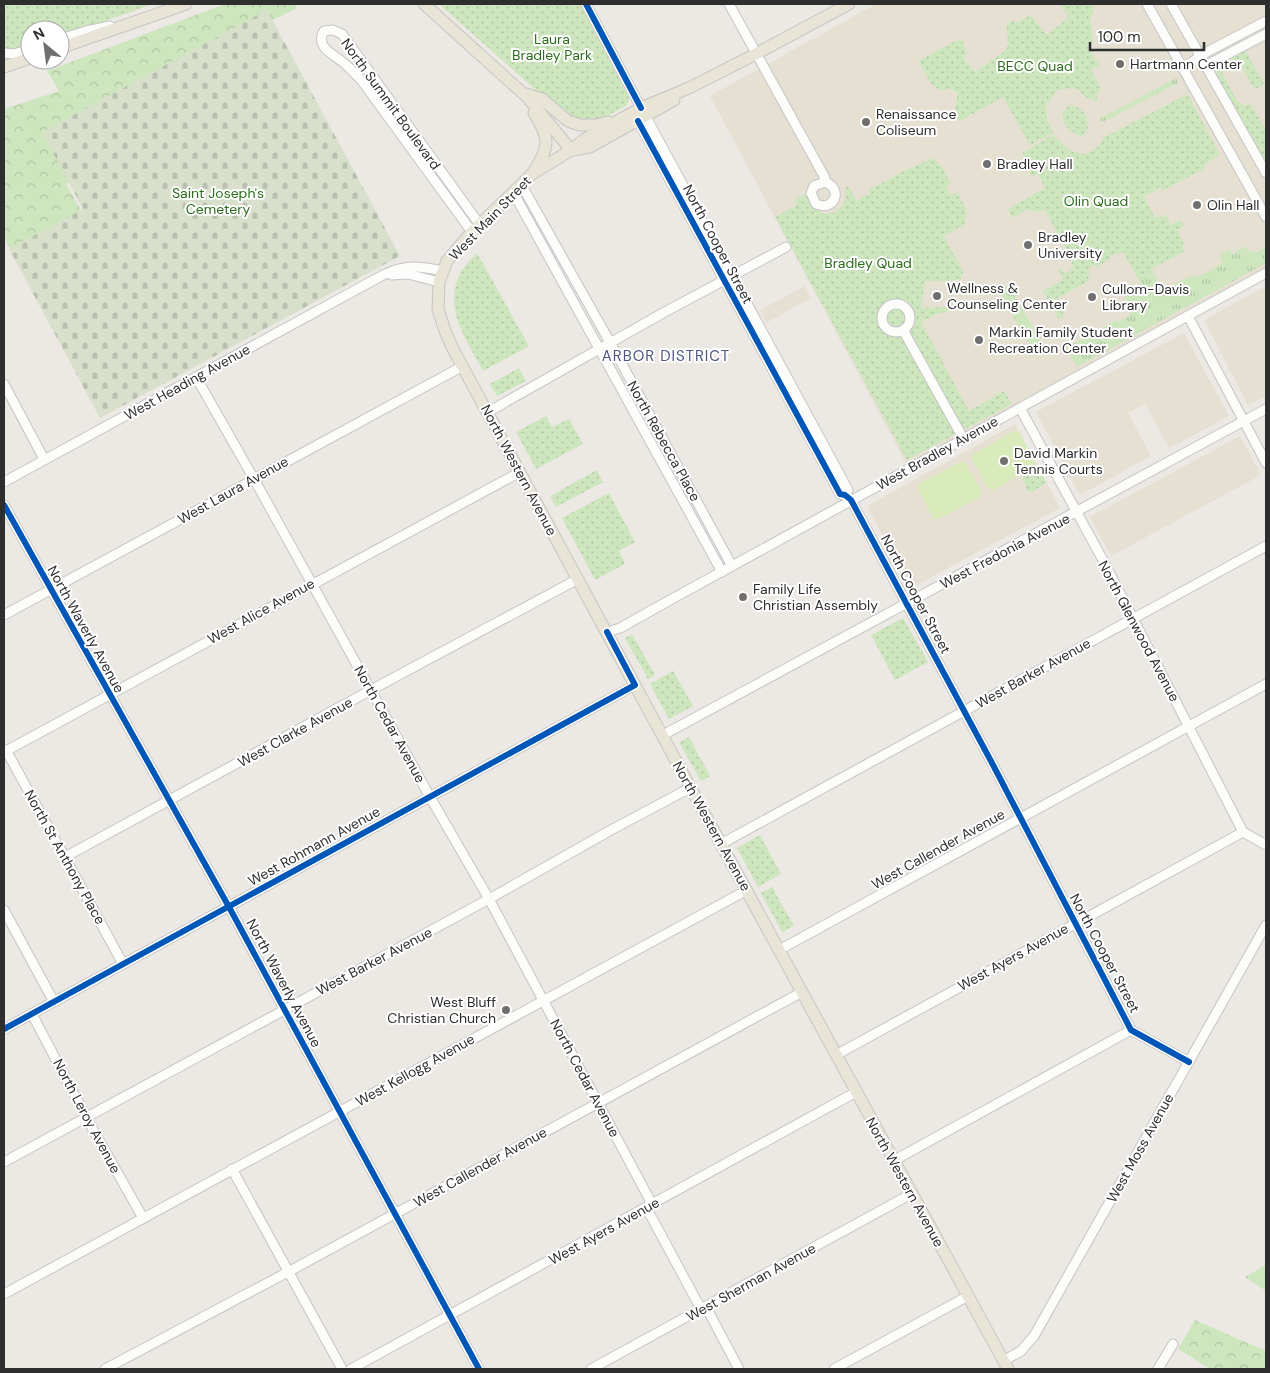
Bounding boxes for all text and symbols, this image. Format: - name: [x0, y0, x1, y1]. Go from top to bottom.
- north arrow: [20, 20, 70, 70]
- scale bar: [1090, 20, 1204, 52]
- text: N: [30, 23, 48, 44]
- text: 100 m: [1098, 27, 1141, 47]
- park label: Laura Bradley Park: [512, 30, 592, 64]
- street label: North Summit Boulevard: [337, 35, 445, 173]
- place label: Hartmann Center: [1130, 55, 1242, 73]
- park label: BECC Quad: [997, 57, 1073, 75]
- marker: Hartmann Center: [1114, 58, 1126, 70]
- place label: Renaissance Coliseum: [876, 105, 957, 139]
- marker: Renaissance Coliseum: [860, 116, 872, 128]
- place label: Bradley Hall: [997, 155, 1073, 173]
- marker: Bradley Hall: [981, 158, 993, 170]
- street label: West Main Street: [445, 172, 535, 264]
- street label: North Cooper Street: [679, 181, 757, 307]
- park label: Saint Joseph's Cemetery: [172, 184, 264, 218]
- park label: Olin Quad: [1064, 192, 1128, 210]
- place label: Olin Hall: [1207, 196, 1259, 214]
- marker: Olin Hall: [1191, 199, 1203, 211]
- place label: Bradley University: [1038, 228, 1103, 262]
- marker: Bradley University: [1022, 239, 1034, 251]
- park label: Bradley Quad: [824, 254, 912, 272]
- place label: Wellness & Counseling Center: [947, 279, 1067, 313]
- place label: Cullom-Davis Library: [1102, 280, 1189, 314]
- marker: Wellness & Counseling Center: [931, 290, 943, 302]
- marker: Cullom-Davis Library: [1086, 291, 1098, 303]
- place label: Markin Family Student Recreation Center: [989, 323, 1133, 357]
- marker: Markin Family Student Recreation Center: [973, 334, 985, 346]
- street label: West Heading Avenue: [121, 340, 253, 424]
- district label: ARBOR DISTRICT: [602, 346, 730, 366]
- street label: North Rebecca Place: [623, 378, 705, 505]
- street label: North Western Avenue: [477, 401, 561, 539]
- street label: West Bradley Avenue: [873, 412, 1001, 494]
- place label: David Markin Tennis Courts: [1014, 444, 1103, 478]
- street label: West Laura Avenue: [174, 452, 292, 528]
- marker: David Markin Tennis Courts: [998, 455, 1010, 467]
- street label: West Fredonia Avenue: [937, 509, 1073, 593]
- street label: North Cooper Street: [877, 531, 955, 657]
- street label: North Glenwood Avenue: [1094, 557, 1184, 705]
- street label: North Waverly Avenue: [43, 562, 129, 696]
- street label: West Alice Avenue: [204, 574, 318, 648]
- place label: Family Life Christian Assembly: [753, 580, 878, 614]
- marker: Family Life Christian Assembly: [737, 591, 749, 603]
- street label: West Barker Avenue: [972, 634, 1094, 712]
- street label: North Cedar Avenue: [350, 662, 430, 786]
- street label: West Clarke Avenue: [234, 693, 356, 771]
- street label: North Western Avenue: [669, 758, 755, 894]
- street label: North St Anthony Place: [21, 787, 110, 927]
- street label: West Rohmann Avenue: [245, 802, 383, 890]
- street label: West Callender Avenue: [868, 805, 1008, 893]
- street label: North Cooper Street: [1066, 890, 1144, 1016]
- street label: North Waverly Avenue: [242, 916, 326, 1050]
- street label: West Ayers Avenue: [955, 919, 1072, 995]
- street label: West Barker Avenue: [313, 923, 435, 999]
- place label: West Bluff Christian Church: [387, 993, 496, 1027]
- marker: West Bluff Christian Church: [500, 1004, 512, 1016]
- street label: North Cedar Avenue: [546, 1016, 624, 1140]
- street label: West Kellogg Avenue: [352, 1030, 478, 1110]
- street label: North Leroy Avenue: [49, 1056, 125, 1176]
- street label: West Moss Avenue: [1103, 1090, 1178, 1206]
- street label: North Western Avenue: [862, 1114, 948, 1250]
- street label: West Callender Avenue: [410, 1123, 550, 1211]
- street label: West Ayers Avenue: [546, 1193, 663, 1269]
- street label: West Sherman Avenue: [683, 1239, 819, 1325]

